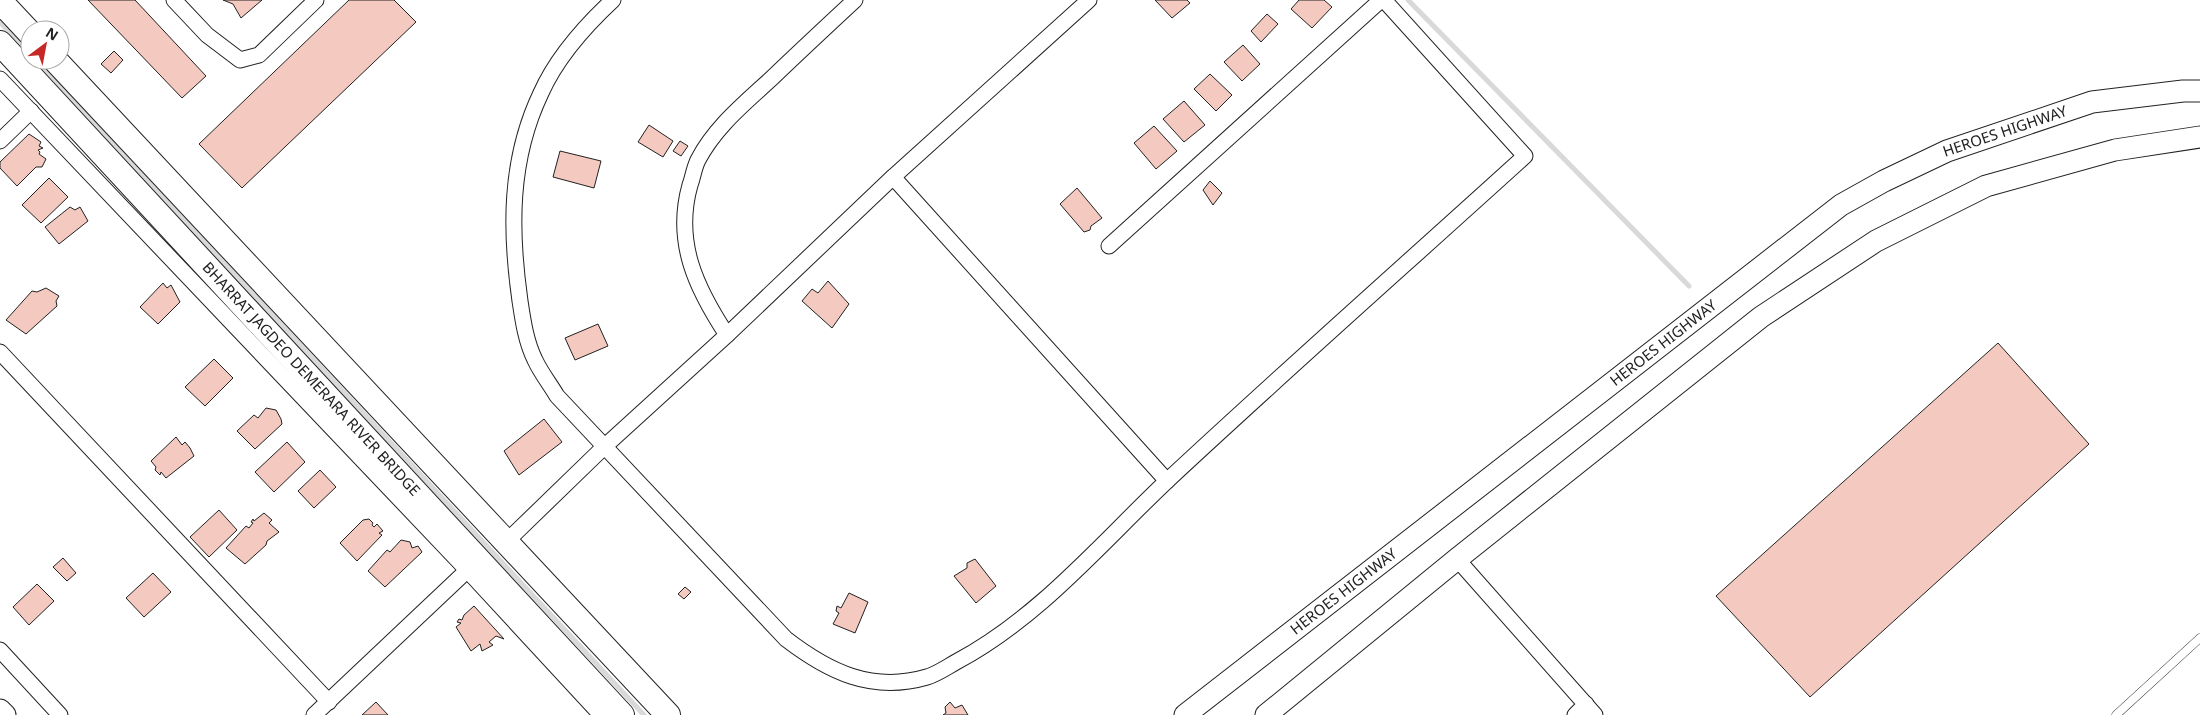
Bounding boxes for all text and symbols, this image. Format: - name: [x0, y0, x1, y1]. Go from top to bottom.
- north arrow: [20, 20, 70, 70]
- text: N: [42, 22, 62, 45]
- street label: HEROES HIGHWAY: [1940, 100, 2070, 161]
- street label: BHARRAT JAGDEO DEMERARA RIVER BRIDGE: [199, 257, 425, 500]
- street label: HEROES HIGHWAY: [1605, 294, 1721, 390]
- street label: HEROES HIGHWAY: [1286, 543, 1401, 639]

